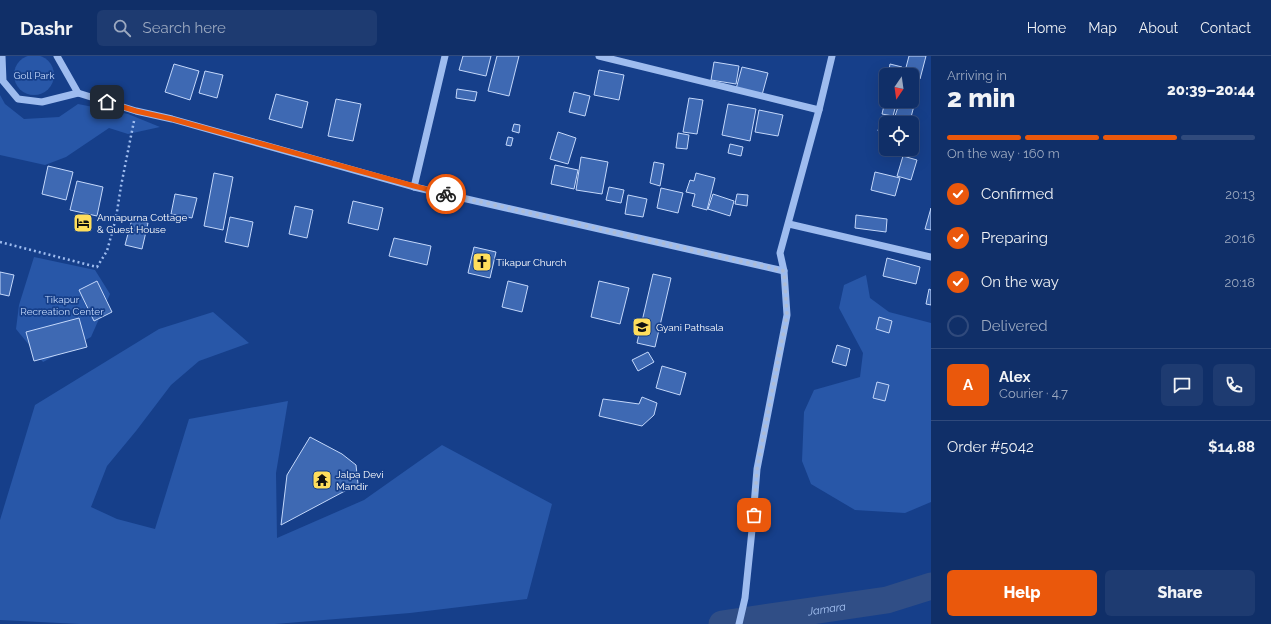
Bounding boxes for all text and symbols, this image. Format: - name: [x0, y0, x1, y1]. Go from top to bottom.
- search box: [97, 10, 377, 46]
- text: Dashr: [20, 17, 73, 39]
- icon: search: [111, 17, 133, 39]
- text: Search here: [143, 19, 226, 37]
- text: Home: [1027, 20, 1066, 36]
- text: Map: [1088, 20, 1117, 36]
- text: About: [1139, 20, 1178, 36]
- text: Contact: [1200, 20, 1251, 36]
- north arrow: [879, 68, 919, 108]
- map controls: [879, 68, 919, 156]
- text: Arriving in: [947, 68, 1007, 83]
- park label: Goll Park: [13, 70, 55, 81]
- text: 20:39–20:44: [1167, 81, 1255, 99]
- text: 2 min: [947, 83, 1015, 113]
- pin: [90, 85, 124, 119]
- icon: home: [96, 91, 118, 113]
- button: locate: [879, 116, 919, 156]
- text: On the way · 160 m: [947, 146, 1060, 161]
- courier: [426, 174, 466, 214]
- icon: bike: [435, 183, 457, 205]
- icon: check: [947, 183, 969, 205]
- text: Confirmed: [981, 185, 1054, 203]
- text: 20:13: [1225, 187, 1255, 202]
- hotel icon: Annapurna Cottage & Guest House: [72, 212, 94, 234]
- place label: Annapurna Cottage & Guest House: [97, 212, 187, 235]
- icon: check: [947, 227, 969, 249]
- text: Preparing: [981, 229, 1048, 247]
- text: 20:16: [1224, 231, 1255, 246]
- church icon: Tikapur Church: [471, 251, 493, 273]
- place label: Tikapur Church: [496, 257, 566, 268]
- icon: check: [947, 271, 969, 293]
- text: On the way: [981, 273, 1059, 291]
- text: 20:18: [1225, 275, 1255, 290]
- park label: Tikapur Recreation Center: [20, 294, 104, 317]
- school or university icon: Gyani Pathsala: [631, 316, 653, 338]
- text: Delivered: [981, 317, 1048, 335]
- place label: Gyani Pathsala: [656, 322, 724, 333]
- button: chat: [1161, 364, 1203, 406]
- button: phone: [1213, 364, 1255, 406]
- text: Alex: [999, 368, 1030, 386]
- text: A: [963, 376, 973, 394]
- text: Courier · 4.7: [999, 386, 1068, 401]
- text: Order #5042: [947, 438, 1034, 456]
- text: $14.88: [1208, 438, 1255, 456]
- temple icon: Jalpa Devi Mandir: [311, 469, 333, 491]
- place label: Jalpa Devi Mandir: [336, 469, 383, 492]
- pin: [737, 498, 771, 532]
- icon: bag: [743, 504, 765, 526]
- button: Help: [947, 570, 1097, 616]
- button: Share: [1105, 570, 1255, 616]
- water label: Jamara: [806, 600, 847, 618]

